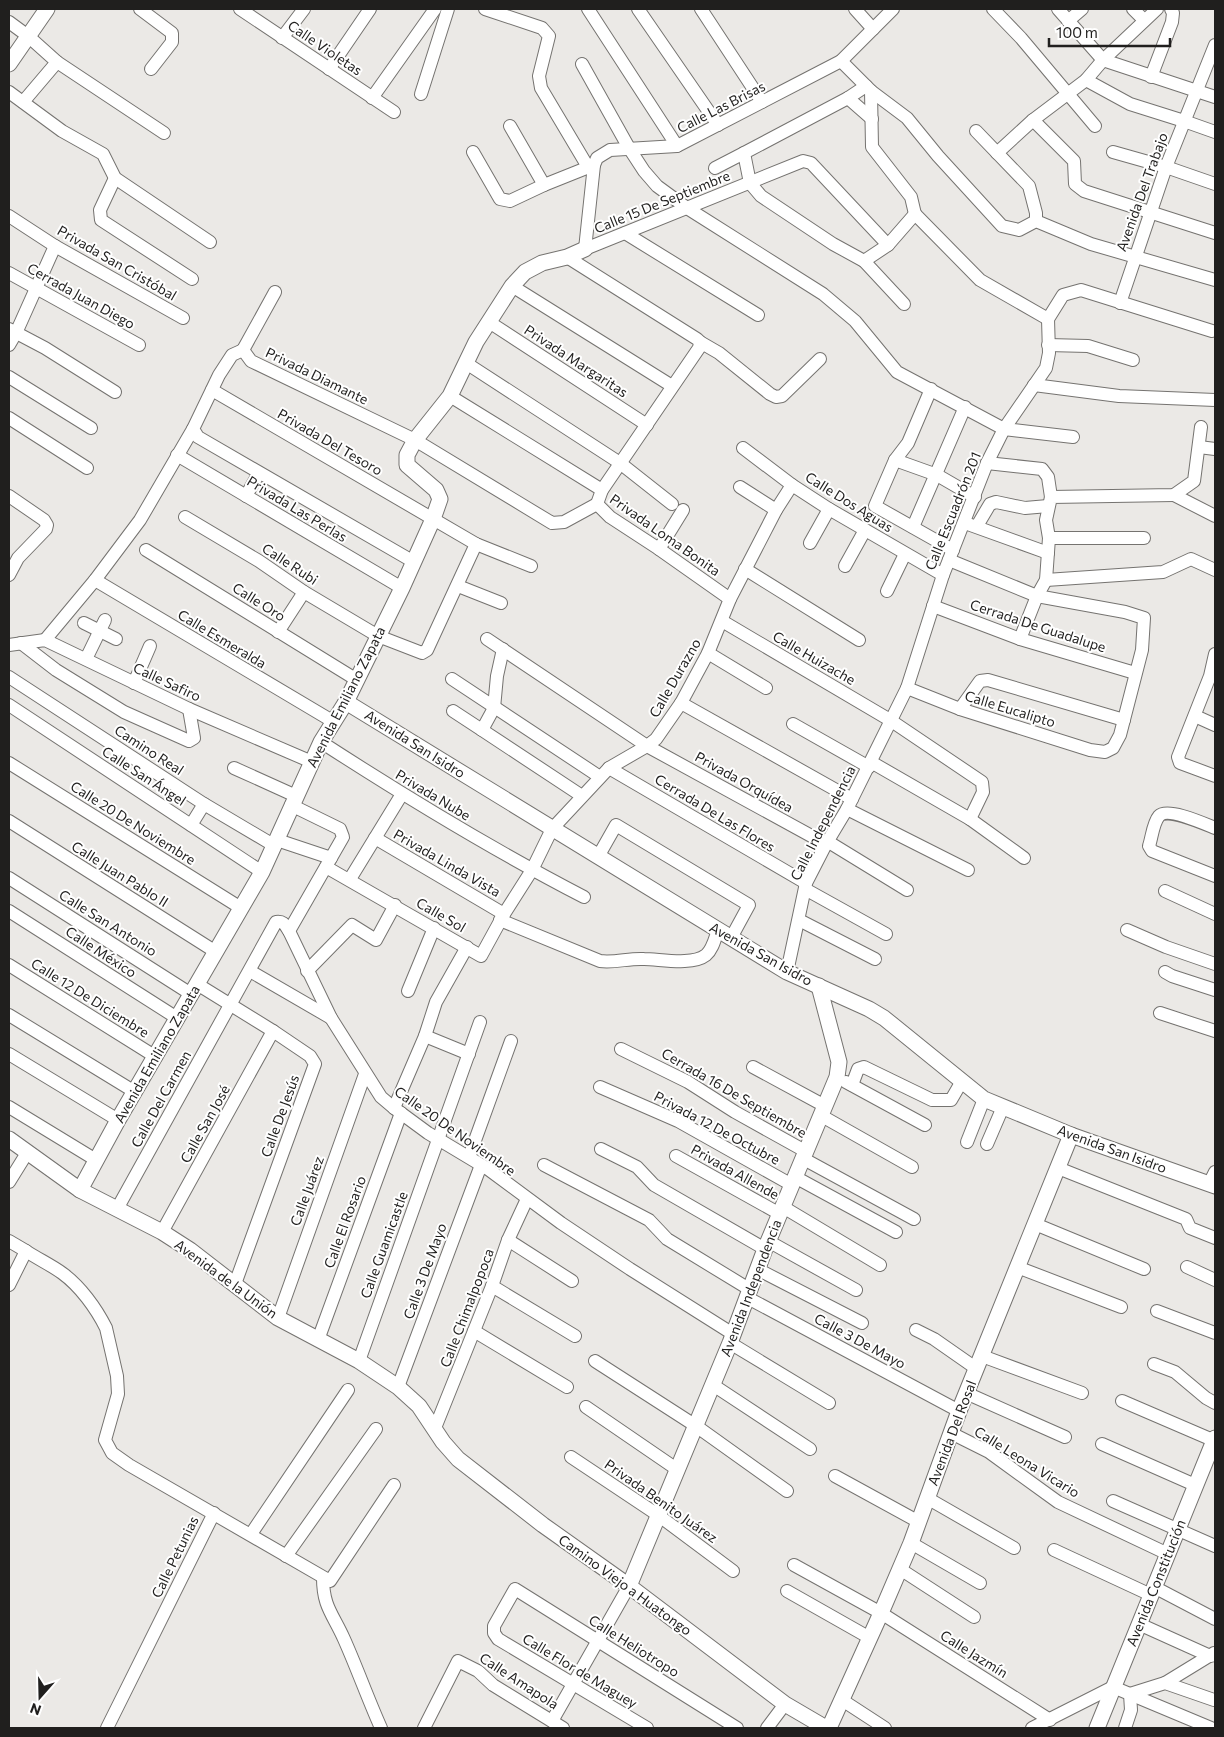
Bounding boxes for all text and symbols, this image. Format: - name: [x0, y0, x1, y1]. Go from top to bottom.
- scale bar: [1049, 15, 1170, 47]
- street label: Calle Violetas: [285, 17, 366, 79]
- text: 100 m: [1056, 23, 1098, 41]
- street label: Calle Las Brisas: [674, 77, 768, 136]
- street label: Avenida Del Trabajo: [1112, 130, 1171, 254]
- street label: Calle 15 De Septiembre: [591, 167, 732, 237]
- street label: Privada San Cristóbal: [55, 221, 180, 304]
- street label: Cerrada Juan Diego: [24, 259, 138, 332]
- street label: Privada Margaritas: [521, 321, 631, 400]
- street label: Privada Diamante: [263, 343, 371, 408]
- street label: Privada Del Tesoro: [275, 405, 386, 478]
- street label: Calle Escuadrón 201: [921, 449, 984, 572]
- street label: Calle Dos Aguas: [802, 468, 896, 535]
- street label: Privada Las Perlas: [244, 472, 350, 545]
- street label: Privada Loma Bonita: [607, 490, 724, 579]
- street label: Calle Rubi: [259, 539, 321, 588]
- street label: Calle Oro: [230, 579, 289, 624]
- street label: Cerrada De Guadalupe: [968, 596, 1108, 655]
- street label: Calle Esmeralda: [175, 606, 270, 672]
- street label: Avenida Emiliano Zapata: [303, 623, 389, 770]
- street label: Calle Huizache: [770, 627, 859, 688]
- street label: Calle Durazno: [645, 635, 704, 720]
- street label: Calle Safiro: [131, 659, 204, 705]
- street label: Calle Eucalipto: [963, 687, 1057, 730]
- street label: Avenida San Isidro: [362, 706, 469, 781]
- street label: Camino Real: [112, 721, 187, 778]
- street label: Calle San Ángel: [99, 742, 189, 809]
- street label: Privada Orquídea: [692, 748, 796, 816]
- street label: Calle Independencia: [786, 763, 859, 883]
- street label: Privada Nube: [393, 766, 474, 824]
- street label: Cerrada De Las Flores: [652, 770, 778, 855]
- street label: Calle 20 De Noviembre: [68, 777, 199, 868]
- street label: Privada Linda Vista: [391, 825, 504, 900]
- street label: Calle Juan Pablo II: [69, 837, 172, 910]
- street label: Calle San Antonio: [56, 886, 160, 959]
- street label: Calle Sol: [414, 894, 469, 935]
- street label: Avenida San Isidro: [707, 918, 816, 989]
- street label: Calle México: [63, 922, 140, 981]
- street label: Calle 12 De Diciembre: [28, 954, 152, 1041]
- street label: Avenida Emiliano Zapata: [110, 982, 203, 1126]
- street label: Cerrada 16 De Septiembre: [659, 1044, 810, 1141]
- street label: Calle Del Carmen: [127, 1047, 194, 1150]
- street label: Calle De Jesús: [257, 1072, 302, 1159]
- street label: Calle San José: [176, 1082, 233, 1166]
- street label: Calle 20 De Noviembre: [391, 1082, 519, 1179]
- street label: Privada 12 De Octubre: [651, 1087, 783, 1168]
- street label: Avenida San Isidro: [1055, 1121, 1169, 1176]
- street label: Privada Allende: [688, 1140, 782, 1203]
- street label: Calle Juárez: [286, 1154, 327, 1228]
- street label: Calle El Rosario: [320, 1173, 369, 1270]
- street label: Calle Guamicastle: [356, 1189, 411, 1301]
- street label: Avenida Independencia: [717, 1217, 785, 1359]
- street label: Calle 3 De Mayo: [399, 1220, 450, 1321]
- street label: Avenida de la Unión: [171, 1236, 281, 1322]
- street label: Calle Chimalpopoca: [436, 1246, 497, 1370]
- street label: Calle 3 De Mayo: [812, 1309, 909, 1372]
- street label: Avenida Del Rosal: [924, 1378, 979, 1488]
- street label: Calle Leona Vicario: [972, 1422, 1083, 1501]
- street label: Privada Benito Juárez: [602, 1455, 721, 1546]
- street label: Calle Petunias: [147, 1513, 202, 1600]
- street label: Avenida Constitución: [1122, 1517, 1189, 1649]
- street label: Camino Viejo a Huatongo: [555, 1531, 695, 1639]
- street label: Calle Heliotropo: [586, 1611, 683, 1680]
- street label: Calle Jazmín: [937, 1626, 1011, 1681]
- street label: Calle Flor de Maguey: [520, 1630, 641, 1712]
- street label: Calle Amapola: [477, 1649, 562, 1712]
- north arrow: [15, 1672, 65, 1722]
- text: N: [28, 1700, 43, 1719]

